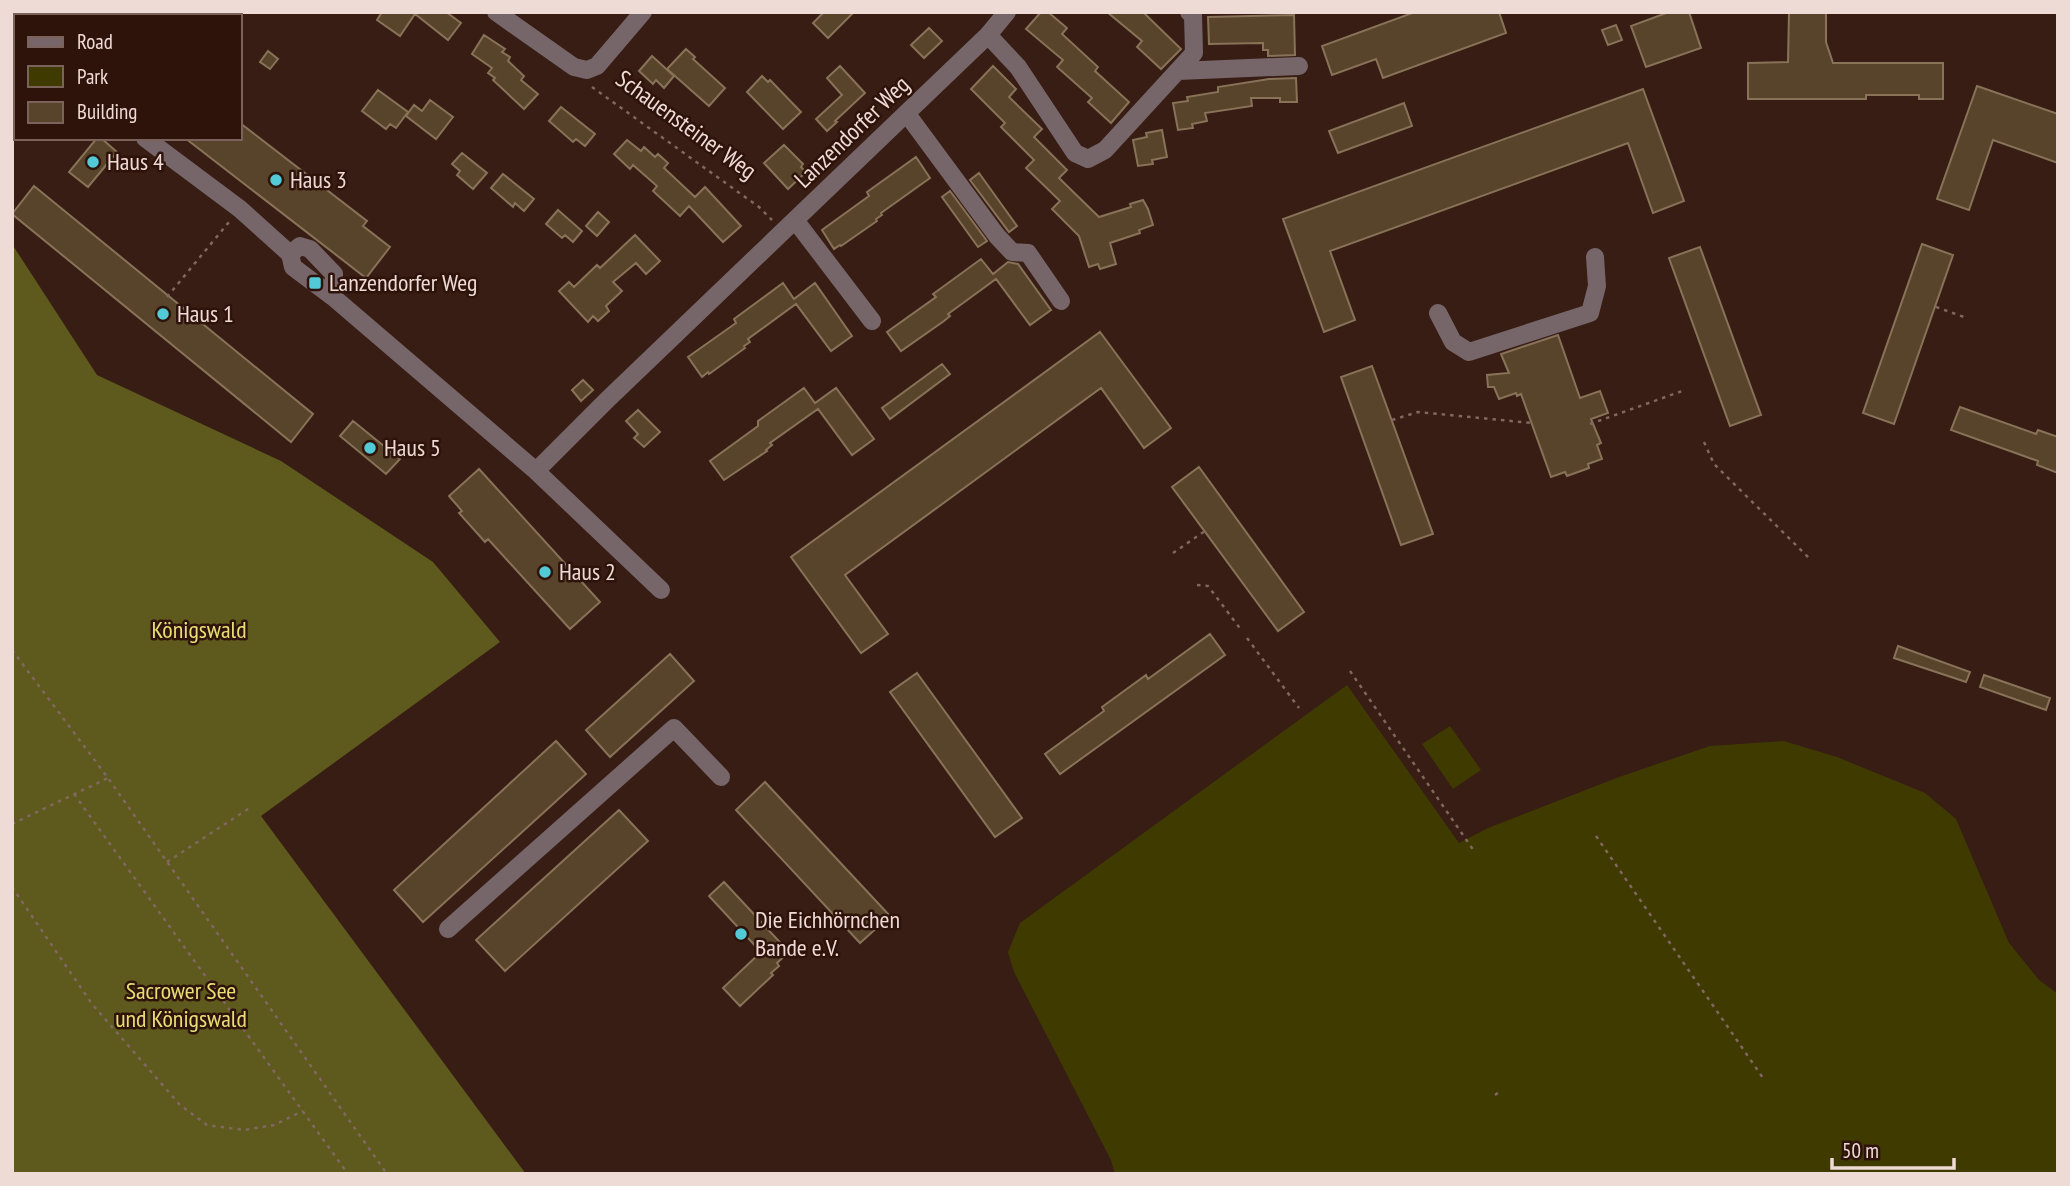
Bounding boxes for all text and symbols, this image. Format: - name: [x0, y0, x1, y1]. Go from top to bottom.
- legend: [14, 14, 242, 140]
- text: Road: [77, 28, 113, 55]
- text: Park: [77, 63, 108, 90]
- street label: Schauensteiner Weg: [610, 63, 763, 186]
- street label: Lanzendorfer Weg: [788, 69, 916, 194]
- text: Building: [77, 98, 137, 125]
- place label: Haus 4: [107, 146, 164, 177]
- marker: Haus 4: [85, 154, 101, 170]
- place label: Haus 3: [290, 164, 347, 195]
- marker: Haus 3: [268, 172, 284, 188]
- place label: Lanzendorfer Weg: [329, 267, 477, 298]
- marker: Lanzendorfer Weg: [307, 275, 323, 291]
- place label: Haus 1: [177, 298, 234, 329]
- marker: Haus 1: [155, 306, 171, 322]
- place label: Haus 5: [384, 432, 441, 463]
- marker: Haus 5: [362, 440, 378, 456]
- place label: Haus 2: [559, 556, 616, 587]
- marker: Haus 2: [537, 564, 553, 580]
- park label: Königswald: [151, 614, 247, 645]
- place label: Die Eichhörnchen Bande e.V.: [755, 904, 900, 963]
- marker: Die Eichhörnchen Bande e.V.: [733, 926, 749, 942]
- park label: Sacrower See und Königswald: [115, 975, 247, 1034]
- scale bar: [1832, 1126, 1954, 1170]
- text: 50 m: [1842, 1137, 1879, 1164]

